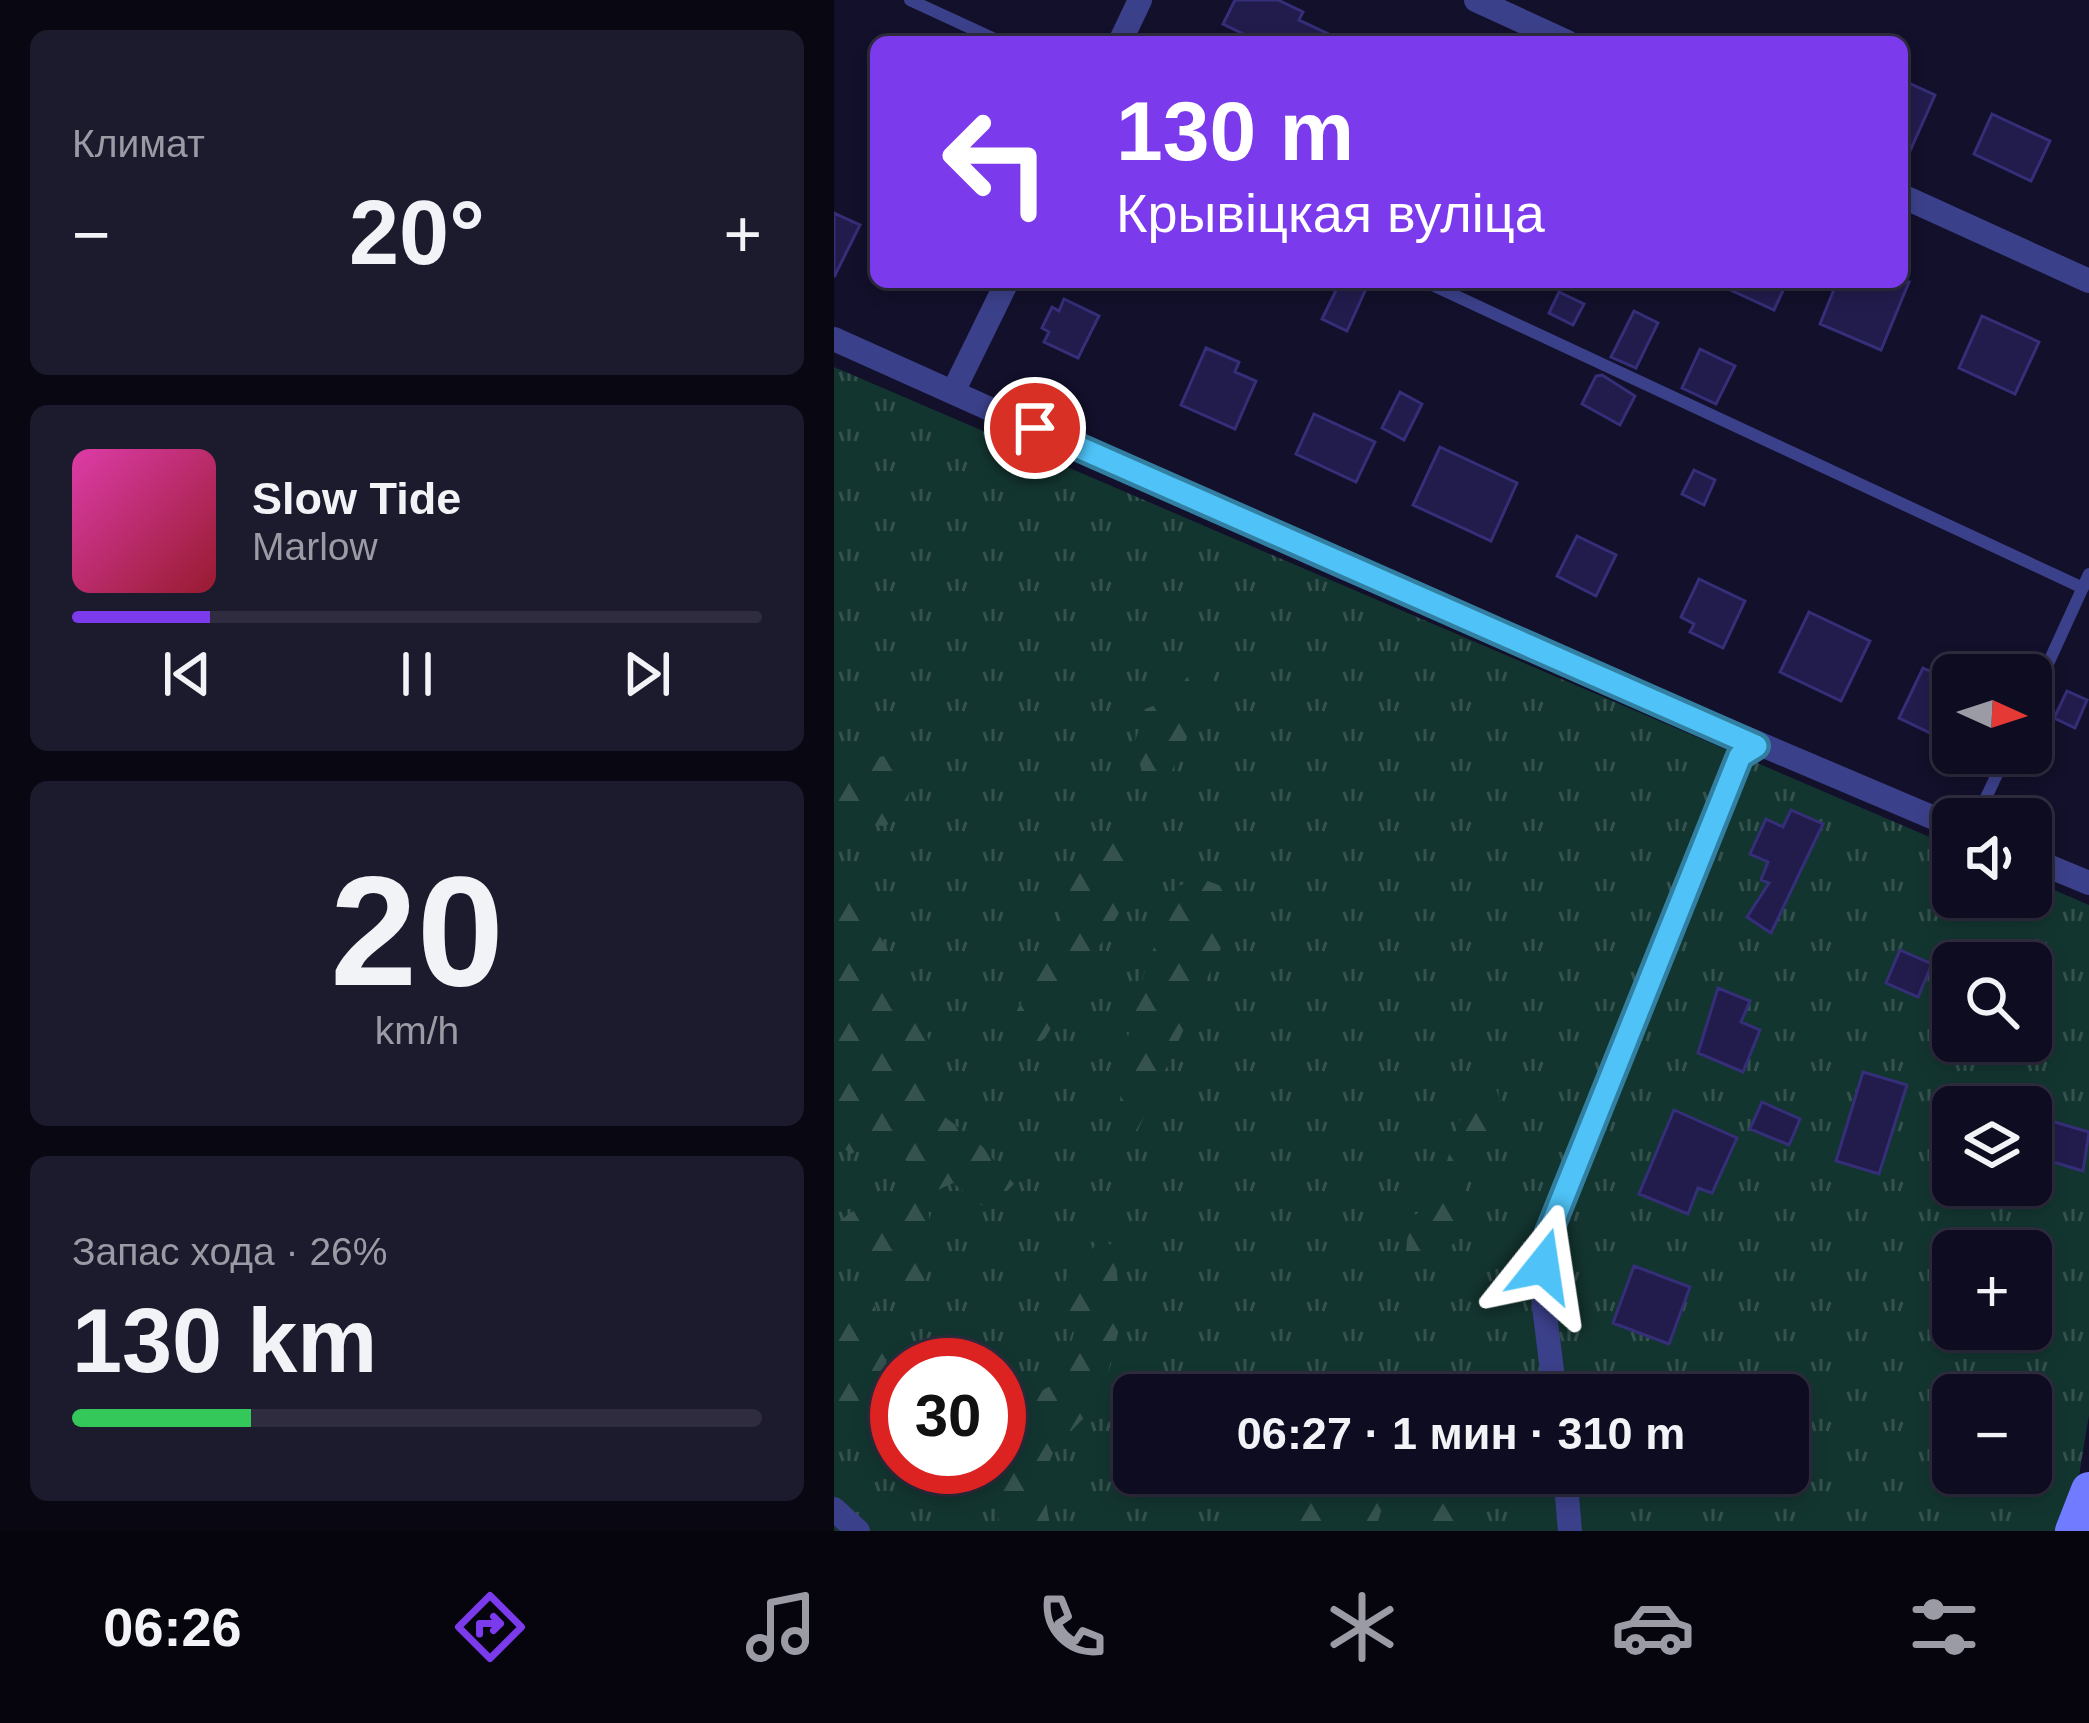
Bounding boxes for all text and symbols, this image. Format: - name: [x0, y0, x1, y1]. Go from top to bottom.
- icon: left: [918, 84, 1074, 240]
- text: 130 m: [1116, 84, 1354, 178]
- text: Климат: [72, 122, 205, 165]
- text: 20°: [349, 183, 485, 283]
- text: Крывіцкая вуліца: [1116, 183, 1545, 243]
- text: −: [72, 197, 111, 271]
- text: +: [723, 197, 762, 271]
- pin: [984, 377, 1086, 479]
- icon: arrive: [1002, 395, 1068, 461]
- text: Slow Tide: [252, 473, 461, 524]
- text: Marlow: [252, 525, 378, 568]
- icon: previous: [154, 641, 220, 707]
- icon: pause: [384, 641, 450, 707]
- icon: next: [614, 641, 680, 707]
- north arrow: [1932, 654, 2052, 774]
- map controls: [1932, 654, 2052, 1494]
- button: sound: [1932, 798, 2052, 918]
- text: 20: [330, 844, 504, 1018]
- button: search: [1932, 942, 2052, 1062]
- text: km/h: [375, 1009, 459, 1052]
- button: layers: [1932, 1086, 2052, 1206]
- position arrow: [1480, 1203, 1606, 1329]
- text: Запас хода · 26%: [72, 1230, 387, 1273]
- button: +: [1932, 1230, 2052, 1350]
- text: 130 km: [72, 1291, 377, 1391]
- speed limit sign: 30: [870, 1338, 1026, 1494]
- button: −: [1932, 1374, 2052, 1494]
- text: 06:27 · 1 мин · 310 m: [1237, 1408, 1685, 1459]
- icon: directions: [448, 1585, 532, 1669]
- icon: music: [739, 1585, 823, 1669]
- icon: phone: [1030, 1585, 1114, 1669]
- icon: climate: [1320, 1585, 1404, 1669]
- icon: car: [1611, 1585, 1695, 1669]
- icon: filters: [1902, 1585, 1986, 1669]
- text: 06:26: [103, 1597, 241, 1657]

